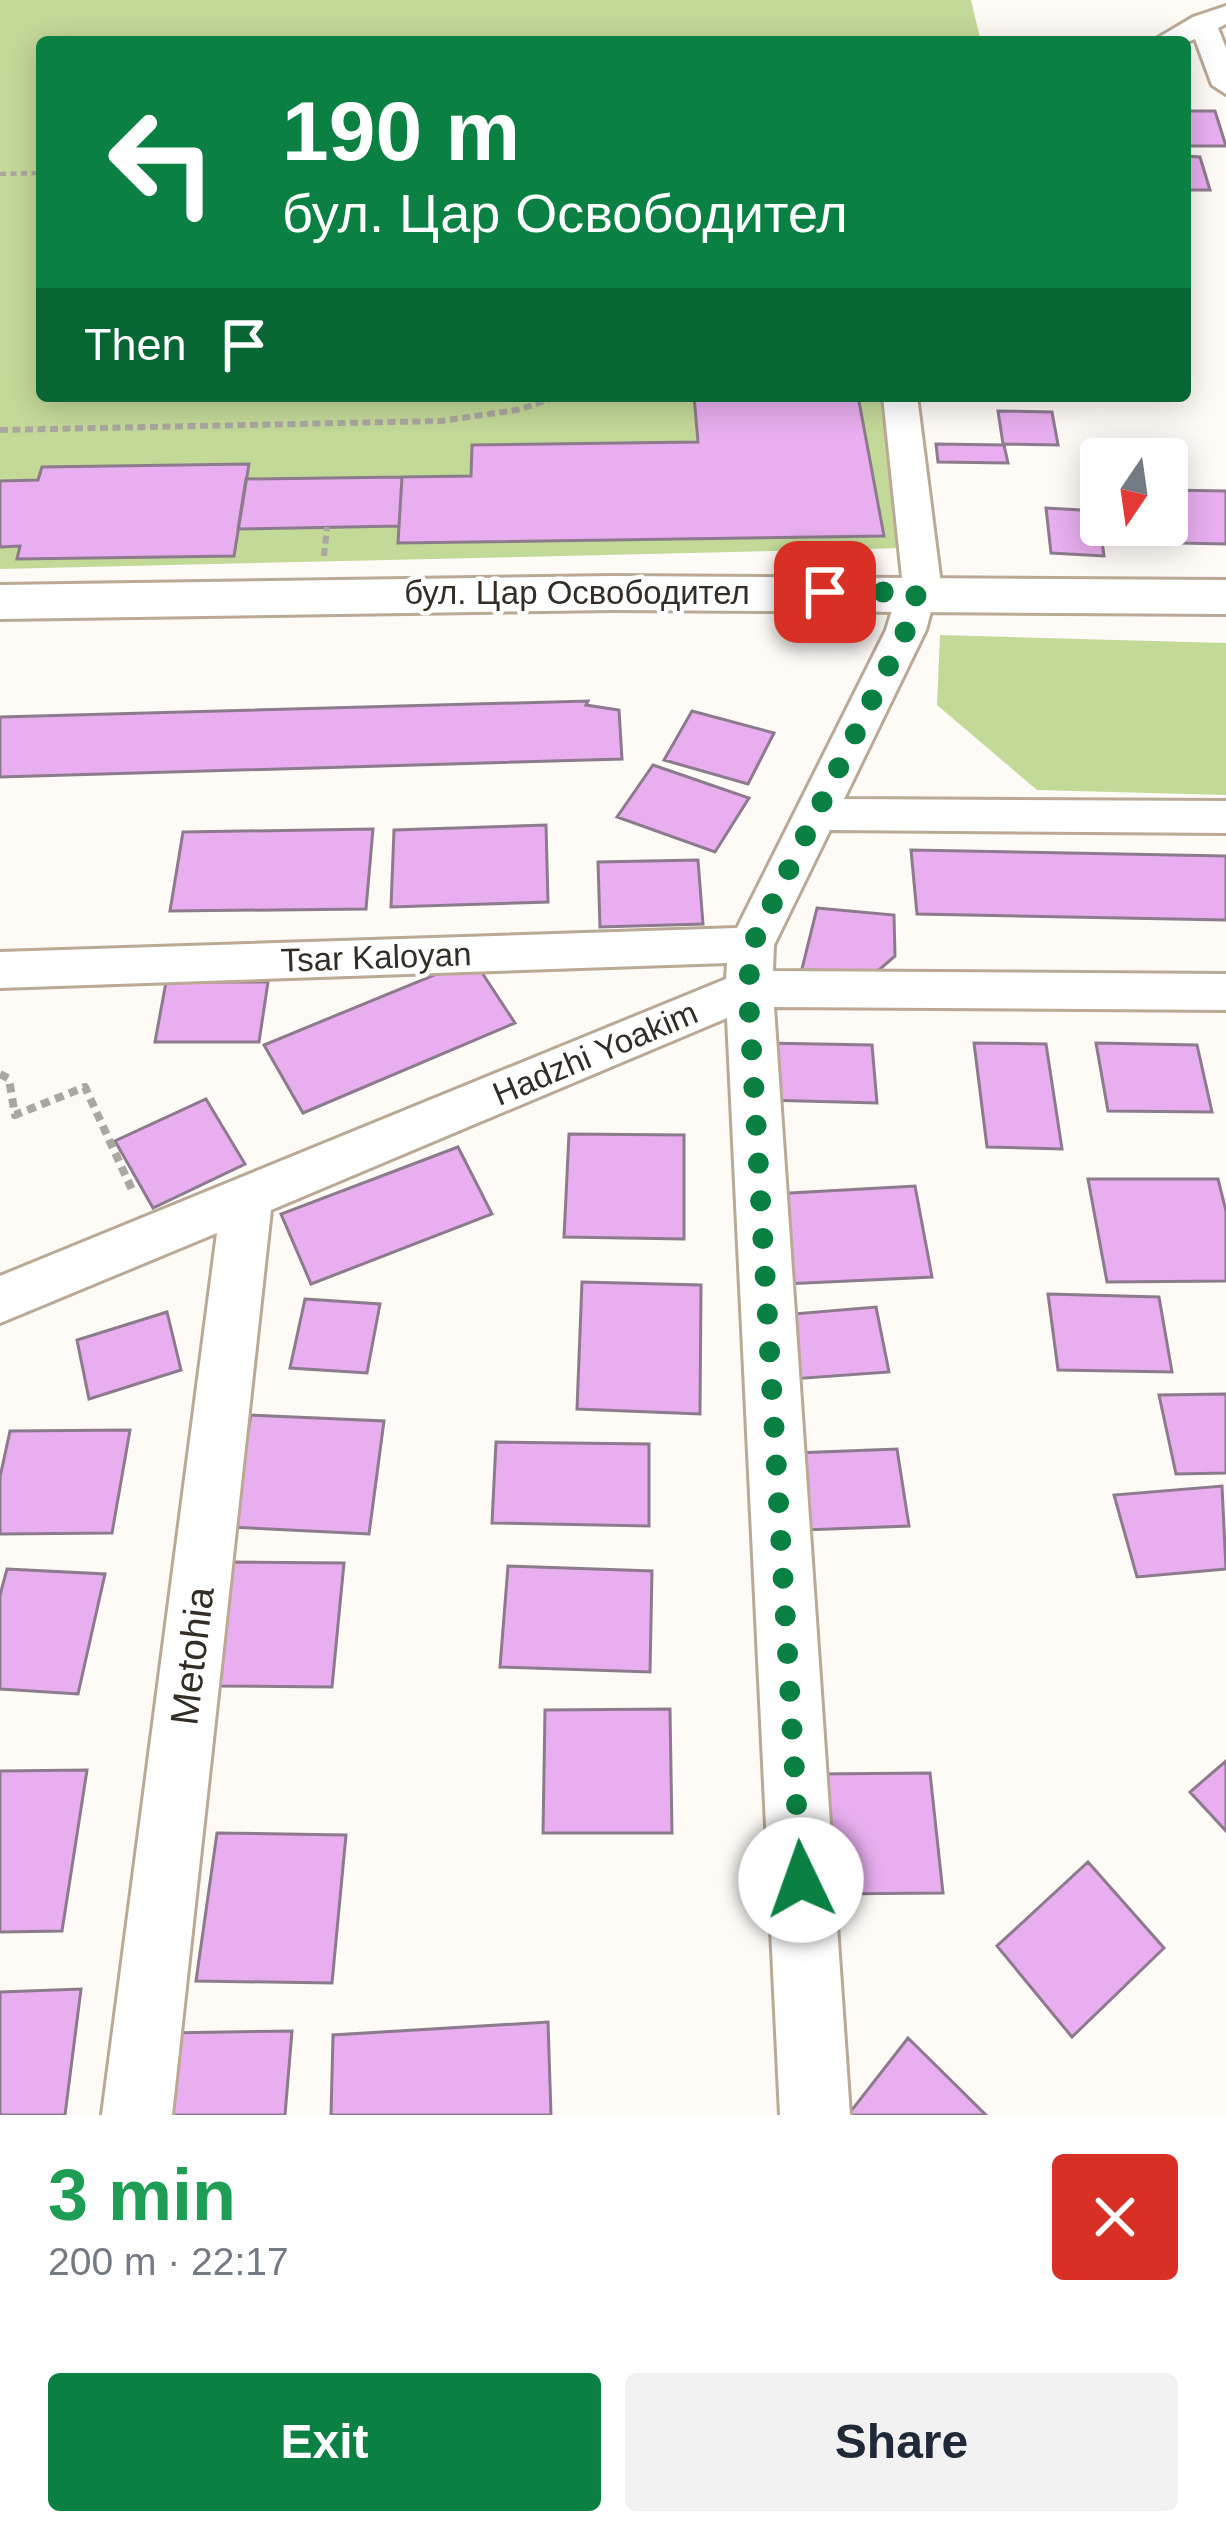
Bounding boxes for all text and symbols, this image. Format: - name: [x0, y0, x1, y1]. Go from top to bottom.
- icon: left: [84, 84, 240, 240]
- text: 190 m: [282, 84, 520, 178]
- text: бул. Цар Освободител: [282, 183, 848, 243]
- icon: arrive: [211, 312, 277, 378]
- text: Then: [84, 319, 187, 370]
- north arrow: [1080, 438, 1188, 546]
- map controls: [1080, 438, 1188, 546]
- pin: [774, 541, 876, 643]
- icon: arrive: [792, 559, 858, 625]
- street label: бул. Цар Освободител: [404, 574, 750, 611]
- street label: Tsar Kaloyan: [280, 935, 472, 979]
- street label: Hadzhi Yoakim: [487, 993, 703, 1113]
- street label: Metohia: [162, 1584, 222, 1727]
- position arrow: [738, 1817, 864, 1943]
- button: close: [1052, 2154, 1178, 2280]
- text: 3 min: [48, 2155, 236, 2235]
- text: 200 m · 22:17: [48, 2240, 289, 2283]
- button: Exit: [48, 2373, 601, 2511]
- button: Share: [625, 2373, 1178, 2511]

